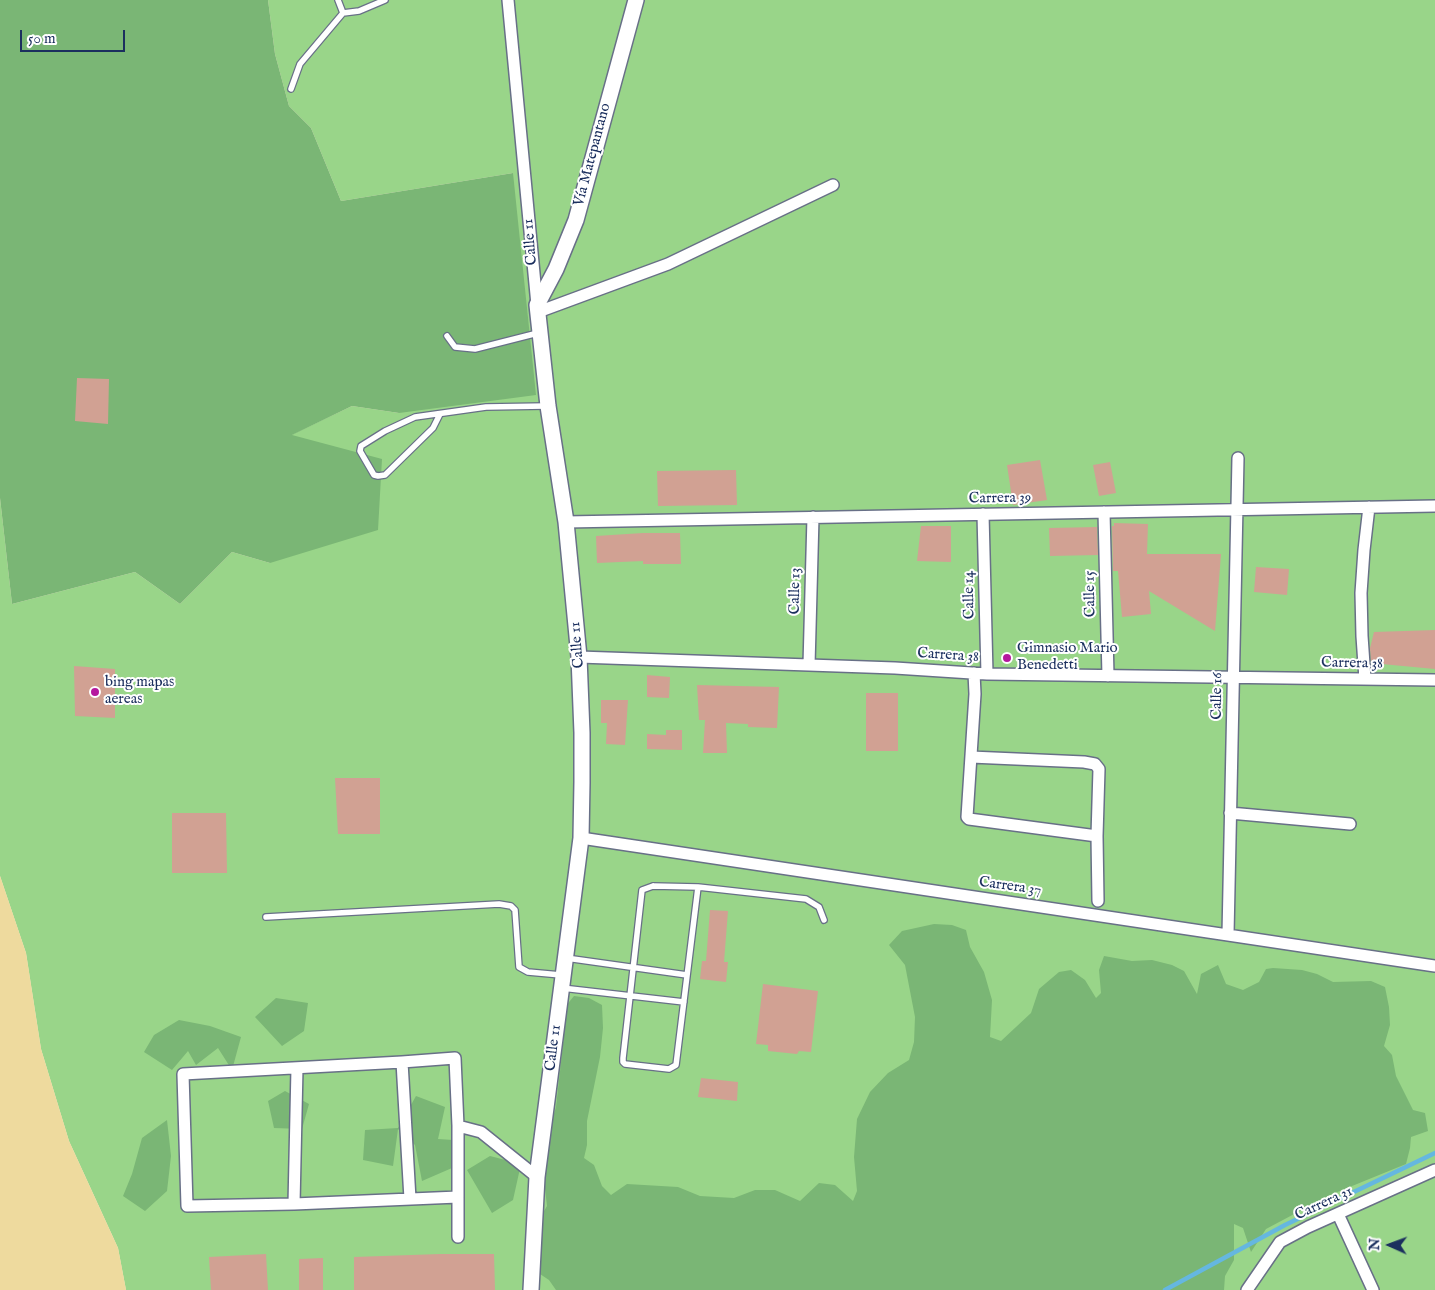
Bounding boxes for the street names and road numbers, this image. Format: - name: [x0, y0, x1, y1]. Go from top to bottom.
- street label: Vía Matepantano: [571, 101, 615, 209]
- street label: Calle 11: [520, 218, 542, 266]
- street label: Carrera 39: [969, 489, 1031, 509]
- street label: Calle 13: [787, 567, 805, 615]
- street label: Calle 14: [961, 571, 979, 619]
- street label: Calle 15: [1082, 571, 1100, 617]
- street label: Calle 11: [567, 621, 589, 669]
- street label: Carrera 38: [917, 645, 979, 667]
- street label: Carrera 38: [1321, 654, 1383, 674]
- street label: Calle 16: [1209, 672, 1227, 720]
- street label: Carrera 37: [978, 874, 1042, 900]
- street label: Calle 11: [542, 1024, 566, 1072]
- street label: Carrera 31: [1292, 1183, 1356, 1225]

